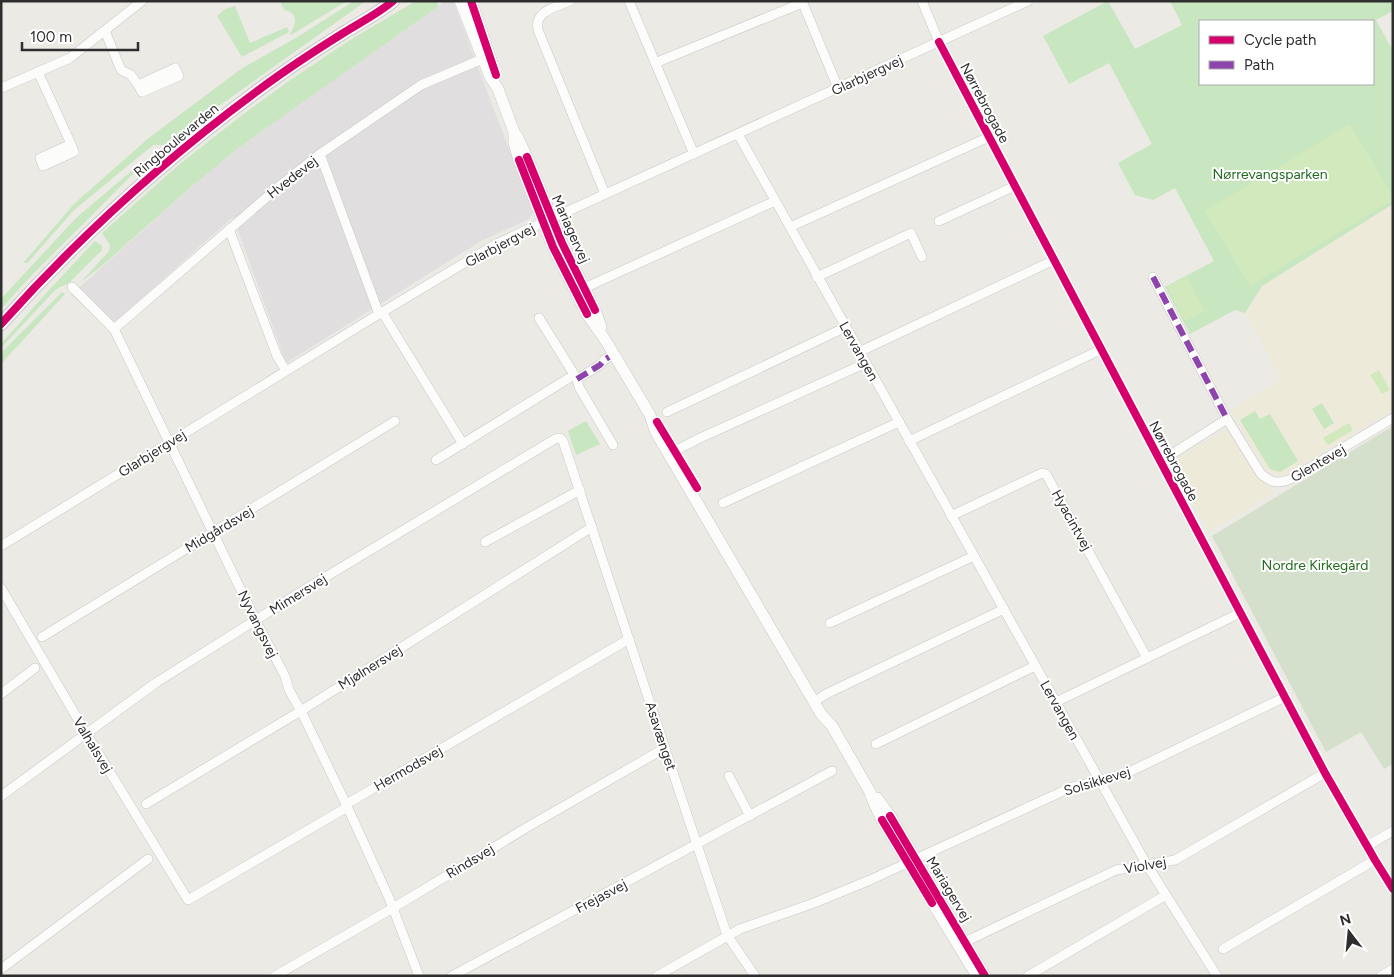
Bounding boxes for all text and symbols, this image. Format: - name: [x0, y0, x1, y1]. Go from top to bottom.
- scale bar: [22, 20, 139, 52]
- legend: [1199, 20, 1374, 85]
- text: 100 m: [30, 28, 72, 46]
- text: Cycle path: [1244, 31, 1316, 49]
- street label: Glarbjergvej: [829, 52, 906, 99]
- text: Path: [1244, 56, 1274, 74]
- street label: Nørrebrogade: [956, 60, 1013, 147]
- street label: Ringboulevarden: [130, 100, 222, 181]
- street label: Hvedevej: [264, 152, 321, 202]
- park label: Nørrevangsparken: [1213, 166, 1328, 183]
- street label: Mariagervej: [548, 192, 593, 266]
- street label: Glarbjergvej: [462, 220, 538, 271]
- street label: Lervangen: [835, 319, 882, 384]
- street label: Nørrebrogade: [1145, 418, 1202, 505]
- street label: Glarbjergvej: [115, 426, 189, 481]
- street label: Glentevej: [1288, 441, 1349, 486]
- street label: Hyacintvej: [1048, 487, 1095, 554]
- street label: Midgårdsvej: [182, 502, 256, 556]
- park label: Nordre Kirkegård: [1262, 557, 1368, 574]
- street label: Mimersvej: [266, 570, 330, 619]
- street label: Nyvangsvej: [234, 587, 281, 661]
- street label: Mjølnersvej: [335, 641, 405, 694]
- street label: Lervangen: [1036, 678, 1083, 743]
- street label: Asavænget: [641, 700, 680, 773]
- street label: Valhalsvej: [69, 714, 116, 776]
- street label: Hermodsvej: [371, 742, 445, 795]
- street label: Solsikkevej: [1062, 763, 1133, 800]
- street label: Rindsvej: [443, 840, 497, 882]
- street label: Mariagervej: [922, 853, 975, 925]
- street label: Violvej: [1123, 853, 1168, 878]
- street label: Frejasvej: [573, 876, 630, 917]
- north arrow: [1324, 907, 1374, 957]
- text: N: [1338, 910, 1353, 930]

